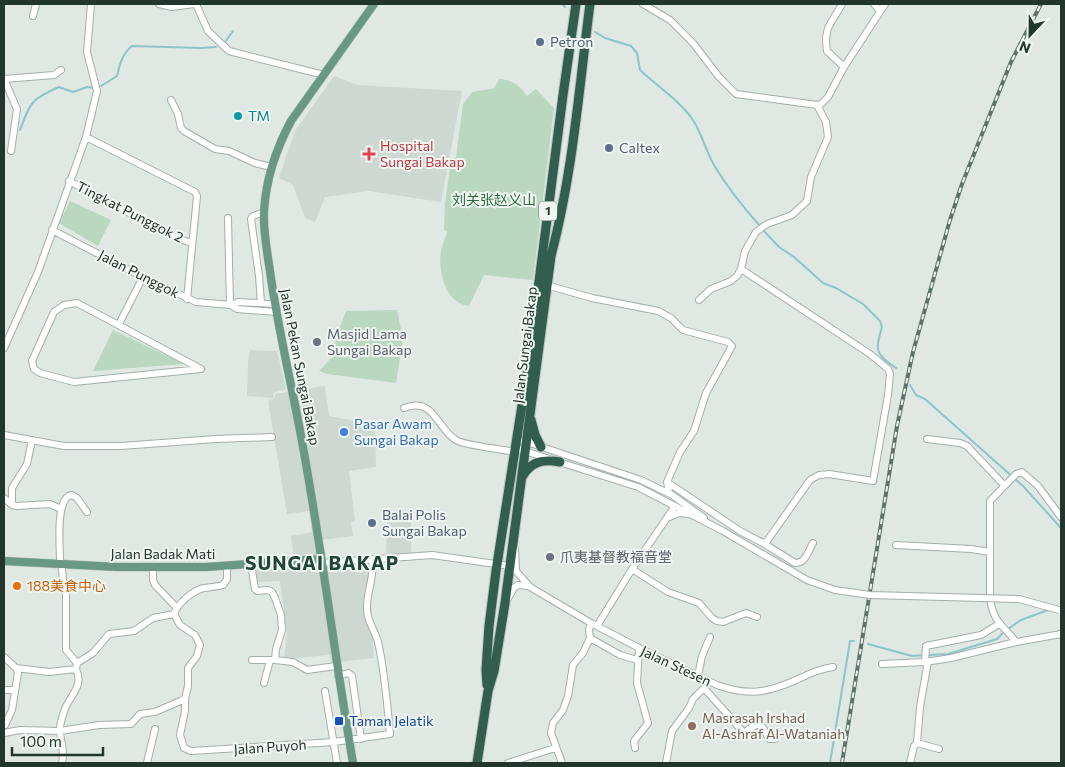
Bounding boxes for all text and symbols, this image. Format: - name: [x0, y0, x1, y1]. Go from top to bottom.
- north arrow: [1005, 10, 1055, 60]
- place label: Petron: [550, 33, 593, 50]
- marker: Petron: [534, 36, 546, 48]
- text: N: [1017, 38, 1033, 57]
- place label: TM: [248, 107, 270, 124]
- marker: TM: [232, 110, 244, 122]
- place label: Hospital Sungai Bakap: [380, 137, 465, 170]
- place label: Caltex: [619, 139, 660, 156]
- marker: Caltex: [603, 142, 615, 154]
- marker: Hospital Sungai Bakap: [362, 147, 376, 161]
- street label: Tingkat Punggok 2: [74, 177, 187, 246]
- park label: 刘关张赵义山: [452, 191, 536, 208]
- road number: 1: [539, 202, 557, 220]
- street label: Jalan Punggok: [96, 246, 183, 301]
- street label: Jalan Sungai Bakap: [509, 286, 540, 404]
- street label: Jalan Pekan Sungai Bakap: [277, 287, 324, 447]
- place label: Masjid Lama Sungai Bakap: [327, 325, 412, 358]
- marker: Masjid Lama Sungai Bakap: [311, 336, 323, 348]
- place label: Pasar Awam Sungai Bakap: [354, 415, 439, 448]
- marker: Pasar Awam Sungai Bakap: [338, 426, 350, 438]
- place label: Balai Polis Sungai Bakap: [382, 506, 467, 539]
- marker: Balai Polis Sungai Bakap: [366, 517, 378, 529]
- street label: Jalan Badak Mati: [111, 545, 215, 562]
- place label: 爪夷基督教福音堂: [560, 548, 672, 565]
- district label: SUNGAI BAKAP: [245, 551, 399, 574]
- marker: 爪夷基督教福音堂: [544, 551, 556, 563]
- place label: 188美食中心: [27, 577, 106, 594]
- marker: 188美食中心: [11, 580, 23, 592]
- street label: Jalan Stesen: [638, 642, 714, 689]
- place label: Masrasah Irshad Al-Ashraf Al-Wataniah: [702, 709, 845, 742]
- place label: Taman Jelatik: [349, 712, 434, 729]
- marker: Taman Jelatik: [333, 715, 345, 727]
- marker: Masrasah Irshad Al-Ashraf Al-Wataniah: [686, 720, 698, 732]
- scale bar: [12, 724, 104, 756]
- text: 100 m: [20, 732, 62, 750]
- street label: Jalan Puyoh: [233, 735, 307, 758]

